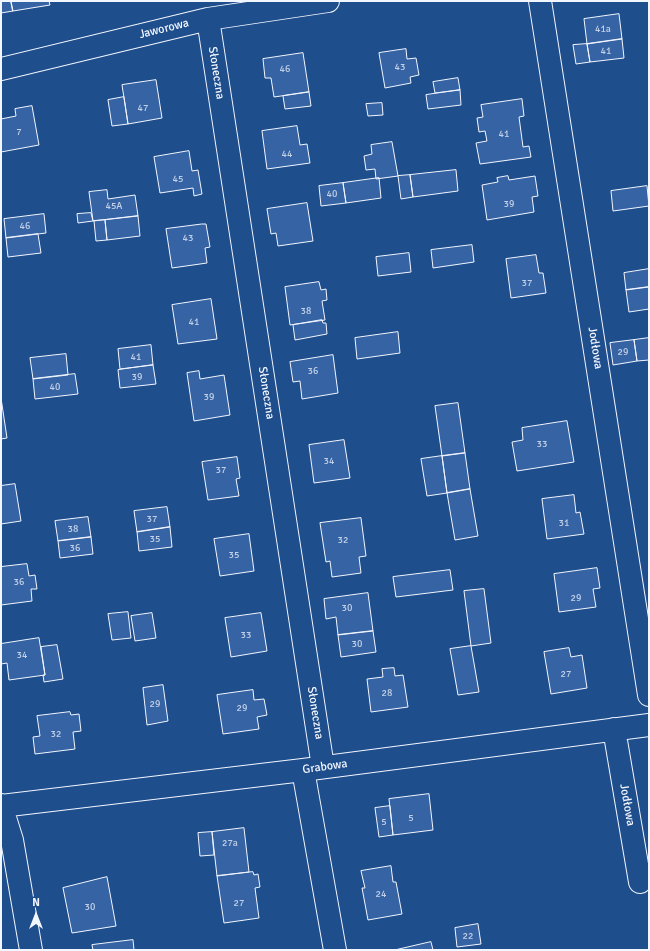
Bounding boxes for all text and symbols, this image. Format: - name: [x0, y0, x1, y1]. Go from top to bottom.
- street label: Jaworowa: [138, 16, 190, 42]
- house number: 41a: [595, 23, 611, 35]
- house number: 41: [601, 45, 611, 57]
- street label: Słoneczna: [205, 46, 227, 100]
- house number: 43: [395, 61, 405, 73]
- house number: 46: [280, 63, 290, 75]
- house number: 47: [138, 102, 148, 114]
- house number: 7: [16, 126, 22, 138]
- house number: 41: [499, 128, 509, 140]
- house number: 44: [282, 148, 292, 160]
- house number: 45: [173, 173, 183, 185]
- house number: 40: [327, 188, 337, 200]
- house number: 39: [504, 198, 514, 210]
- house number: 45A: [106, 200, 122, 212]
- house number: 46: [20, 220, 30, 232]
- house number: 43: [183, 232, 193, 244]
- house number: 37: [522, 277, 532, 289]
- house number: 38: [301, 305, 311, 317]
- house number: 41: [189, 316, 199, 328]
- street label: Jodłowa: [585, 326, 605, 370]
- house number: 29: [618, 346, 628, 358]
- house number: 41: [131, 351, 141, 363]
- house number: 36: [308, 365, 318, 377]
- street label: Słoneczna: [255, 366, 277, 420]
- house number: 39: [132, 371, 142, 383]
- house number: 40: [50, 381, 60, 393]
- house number: 39: [204, 391, 214, 403]
- house number: 33: [537, 438, 547, 450]
- house number: 34: [324, 455, 334, 467]
- house number: 37: [216, 464, 226, 476]
- house number: 37: [147, 513, 157, 525]
- house number: 31: [559, 517, 569, 529]
- house number: 38: [68, 523, 78, 535]
- house number: 35: [150, 533, 160, 545]
- house number: 32: [338, 534, 348, 546]
- house number: 36: [70, 542, 80, 554]
- house number: 35: [229, 549, 239, 561]
- house number: 36: [14, 576, 24, 588]
- house number: 29: [571, 592, 581, 604]
- house number: 30: [342, 602, 352, 614]
- house number: 33: [241, 629, 251, 641]
- house number: 30: [352, 638, 362, 650]
- house number: 34: [17, 649, 27, 661]
- house number: 27: [561, 668, 571, 680]
- street label: Słoneczna: [304, 686, 326, 740]
- house number: 28: [382, 687, 392, 699]
- house number: 29: [150, 698, 160, 710]
- house number: 29: [237, 702, 247, 714]
- house number: 32: [51, 728, 61, 740]
- street label: Grabowa: [302, 757, 348, 777]
- street label: Jodłowa: [616, 783, 638, 827]
- house number: 5: [408, 812, 414, 824]
- house number: 5: [381, 816, 387, 828]
- house number: 27a: [222, 837, 238, 849]
- house number: 24: [376, 888, 386, 900]
- north arrow: [16, 895, 56, 935]
- text: N: [32, 896, 40, 909]
- house number: 27: [234, 897, 244, 909]
- house number: 30: [85, 901, 95, 913]
- house number: 22: [463, 930, 473, 942]

